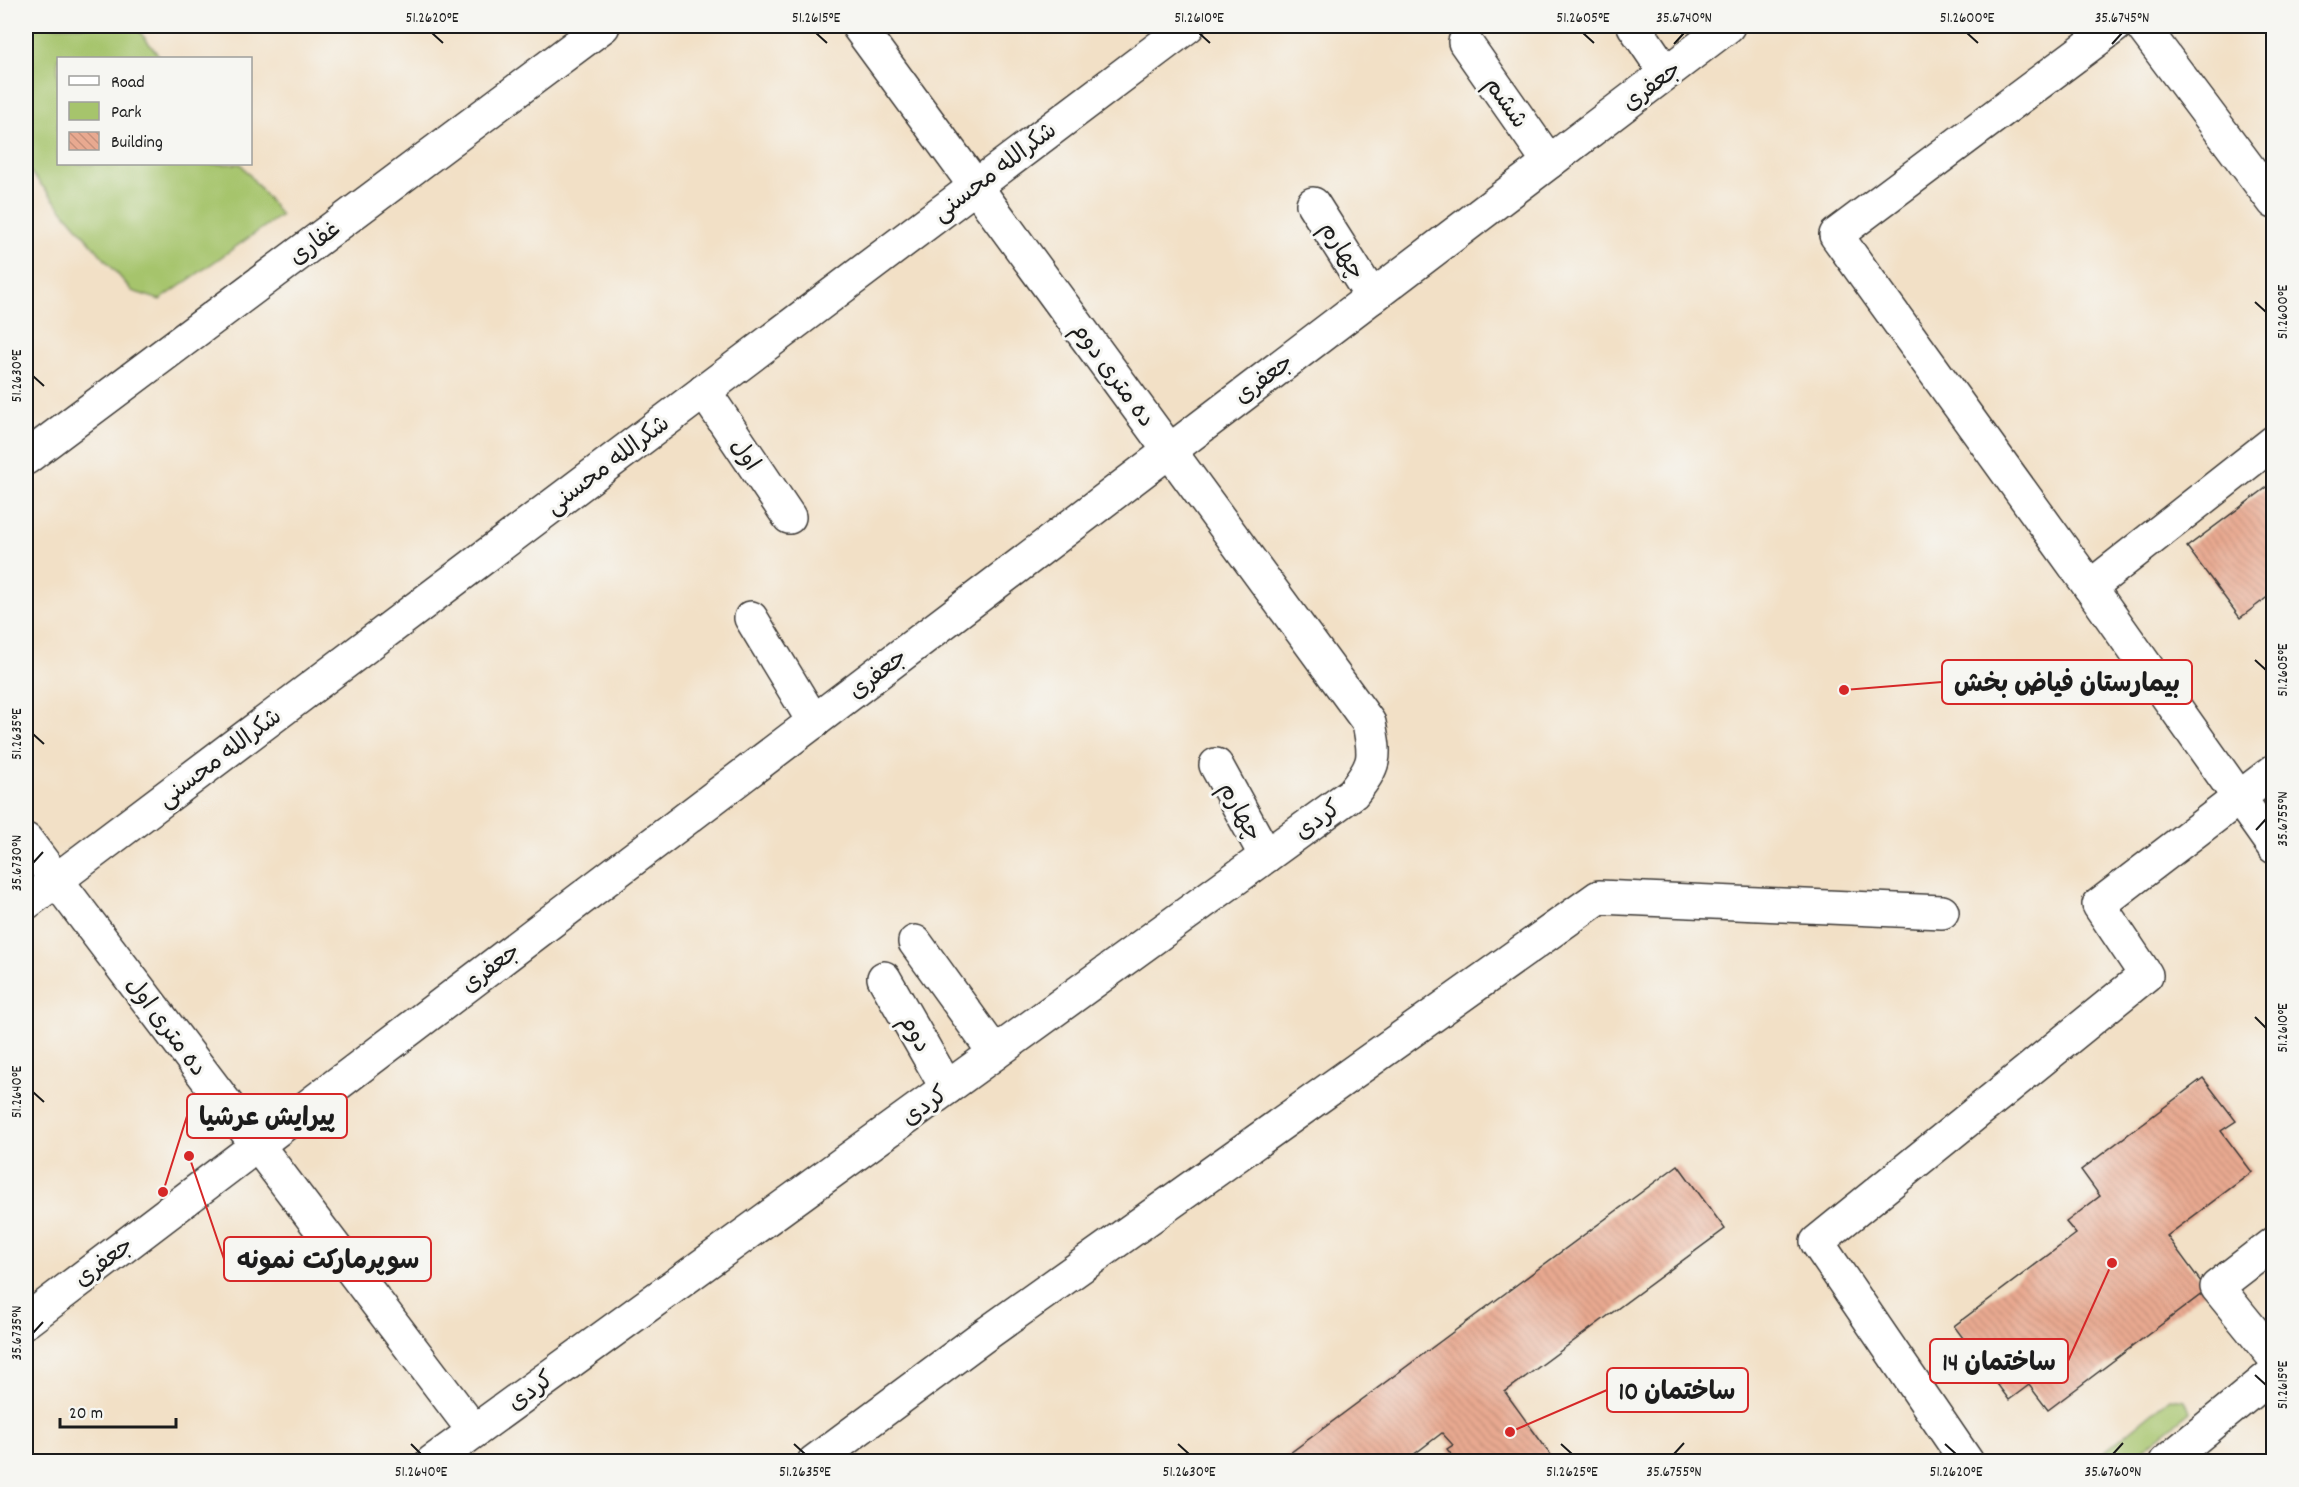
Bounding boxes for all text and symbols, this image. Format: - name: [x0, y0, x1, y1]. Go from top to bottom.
- text: 51.2620°E: [406, 8, 459, 30]
- text: 51.2615°E: [792, 8, 840, 30]
- text: 51.2610°E: [1174, 8, 1224, 30]
- text: 51.2605°E: [1556, 8, 1610, 30]
- text: 35.6740°N: [1656, 8, 1712, 30]
- text: 51.2600°E: [1940, 8, 1994, 30]
- text: 35.6745°N: [2095, 8, 2149, 30]
- street label: جعفری: [1616, 54, 1690, 121]
- legend: [57, 57, 252, 165]
- text: Road: [111, 71, 145, 96]
- street label: ششم: [1474, 71, 1535, 137]
- text: Park: [111, 101, 142, 126]
- street label: شکرالله محسنی: [927, 115, 1065, 231]
- text: Building: [111, 131, 163, 156]
- street label: غفاری: [283, 214, 349, 275]
- street label: چهارم: [1309, 216, 1372, 287]
- text: 51.2600°E: [2273, 285, 2295, 339]
- street label: ده متری دوم: [1062, 316, 1162, 436]
- street label: جعفری: [1228, 347, 1302, 414]
- text: 51.2630°E: [7, 349, 29, 403]
- street label: شکرالله محسنی: [540, 408, 678, 524]
- street label: اول: [720, 432, 767, 479]
- street label: جعفری: [842, 641, 916, 709]
- text: 51.2605°E: [2273, 643, 2295, 697]
- callout: بیمارستان فیاض بخش: [1942, 660, 2192, 704]
- text: بیمارستان فیاض بخش: [1954, 667, 2180, 704]
- street label: شکرالله محسنی: [152, 701, 290, 817]
- text: 51.2635°E: [7, 708, 29, 760]
- street label: چهارم: [1208, 777, 1269, 848]
- text: 35.6755°N: [2273, 791, 2295, 847]
- street label: کردی: [1288, 793, 1349, 850]
- text: 35.6730°N: [7, 835, 29, 891]
- street label: جعفری: [455, 936, 529, 1003]
- street label: ده متری اول: [116, 971, 213, 1085]
- text: 51.2610°E: [2273, 1003, 2295, 1053]
- street label: دوم: [889, 1009, 938, 1060]
- text: 51.2640°E: [7, 1065, 29, 1118]
- street label: کردی: [895, 1079, 956, 1136]
- callout: پیرایش عرشیا: [187, 1094, 347, 1138]
- text: پیرایش عرشیا: [199, 1101, 336, 1138]
- street label: جعفری: [68, 1230, 142, 1297]
- callout: سوپرمارکت نمونه: [224, 1237, 431, 1281]
- text: سوپرمارکت نمونه: [237, 1244, 420, 1281]
- text: 35.6735°N: [7, 1305, 29, 1361]
- callout: ساختمان 14: [1930, 1339, 2068, 1383]
- text: ساختمان 14: [1942, 1346, 2056, 1383]
- text: 51.2615°E: [2273, 1361, 2295, 1409]
- street label: کردی: [501, 1364, 562, 1421]
- callout: ساختمان 10: [1607, 1368, 1748, 1412]
- text: ساختمان 10: [1618, 1375, 1736, 1412]
- scale bar: [60, 1391, 176, 1429]
- text: 20 m: [69, 1402, 103, 1427]
- text: 51.2640°E: [395, 1462, 448, 1484]
- text: 51.2635°E: [779, 1462, 831, 1484]
- text: 51.2630°E: [1162, 1462, 1216, 1484]
- text: 51.2625°E: [1546, 1462, 1598, 1484]
- text: 35.6755°N: [1646, 1462, 1702, 1484]
- text: 51.2620°E: [1930, 1462, 1983, 1484]
- text: 35.6760°N: [2085, 1462, 2141, 1484]

